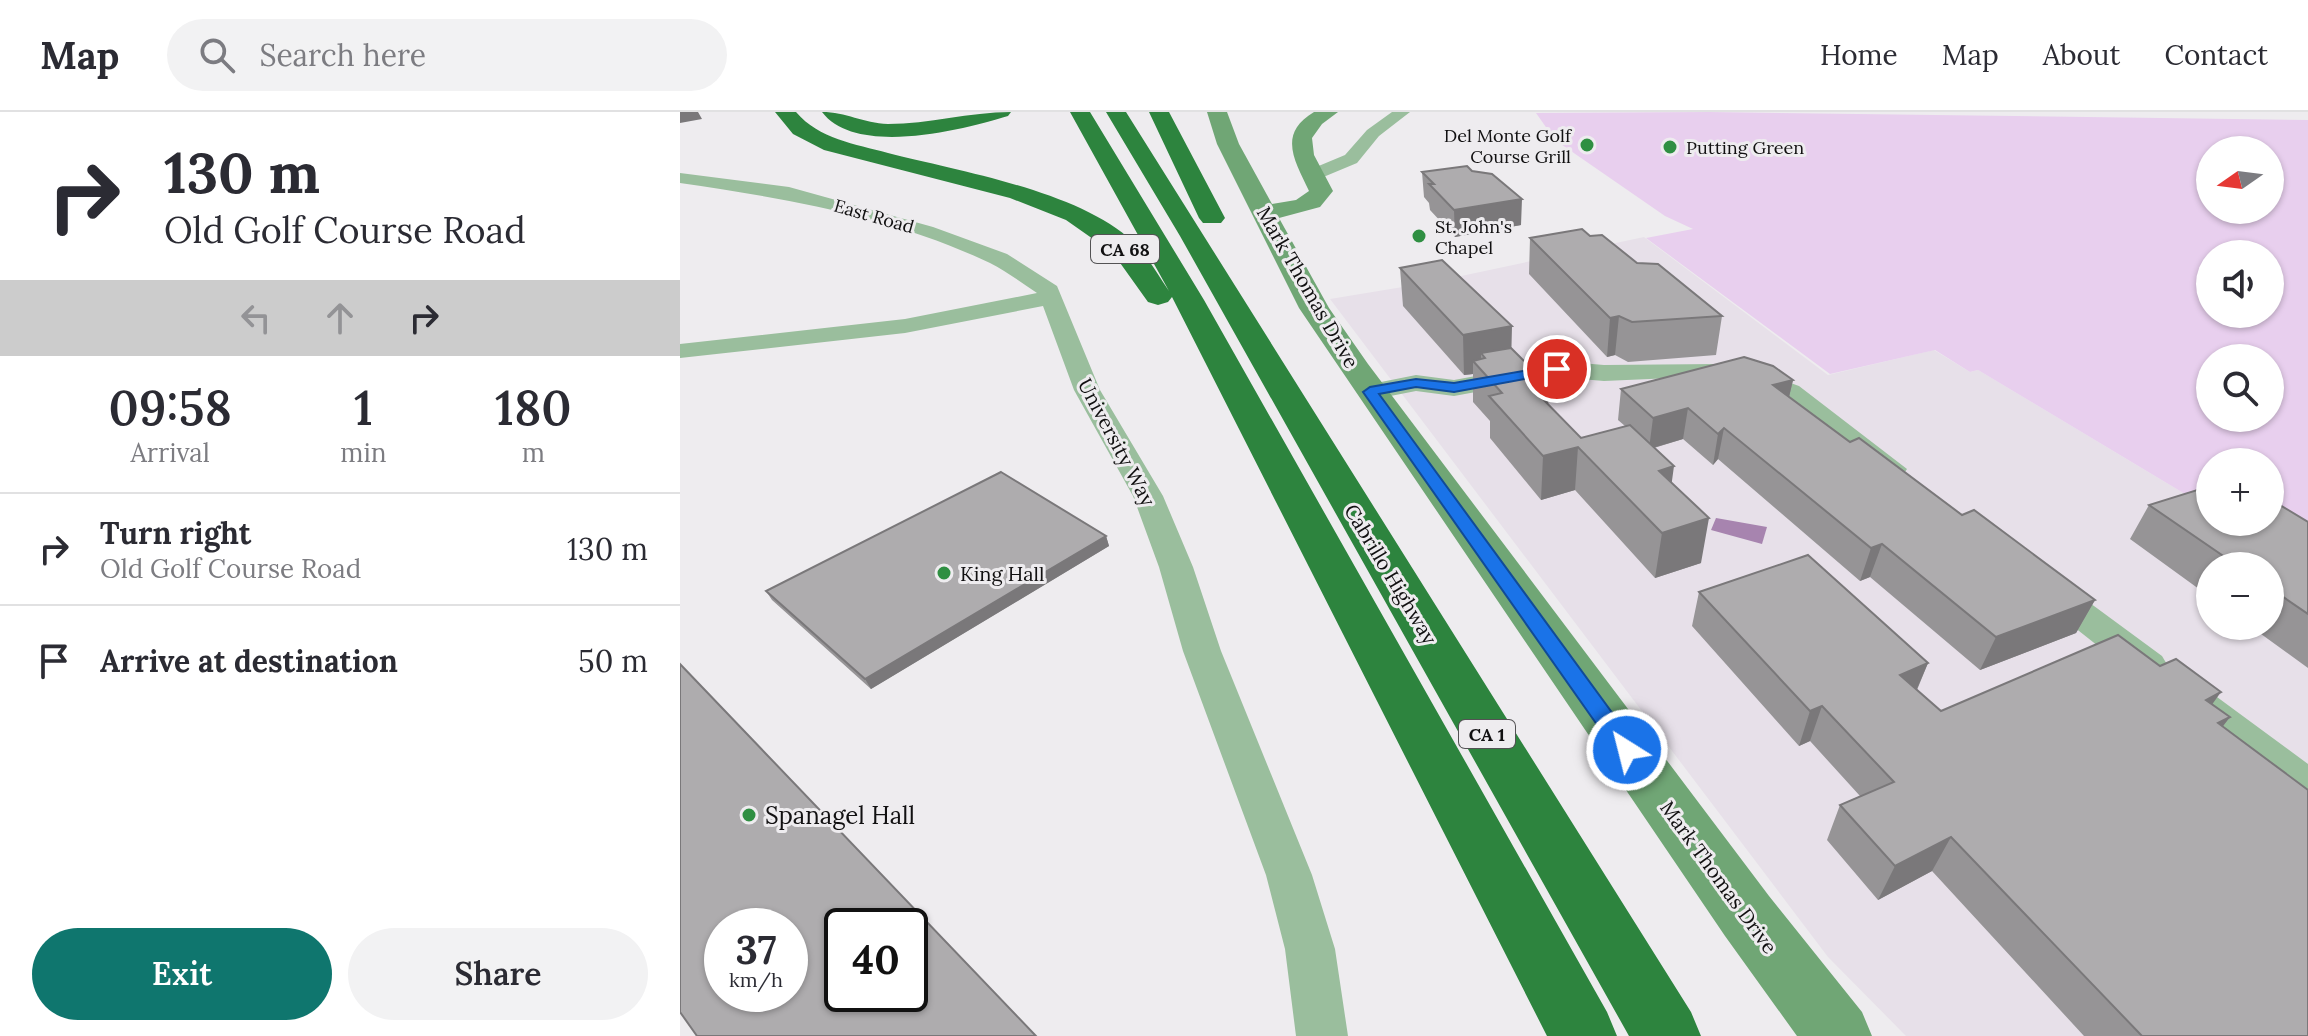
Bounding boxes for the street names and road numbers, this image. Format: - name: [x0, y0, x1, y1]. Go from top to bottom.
- street label: East Road: [831, 194, 917, 238]
- street label: Mark Thomas Drive: [1252, 202, 1365, 372]
- road number: CA 68: [1091, 235, 1159, 263]
- street label: University Way: [1073, 374, 1161, 510]
- street label: Cabrillo Highway: [1339, 499, 1443, 649]
- road number: CA 1: [1459, 720, 1515, 748]
- street label: Mark Thomas Drive: [1655, 796, 1783, 958]

